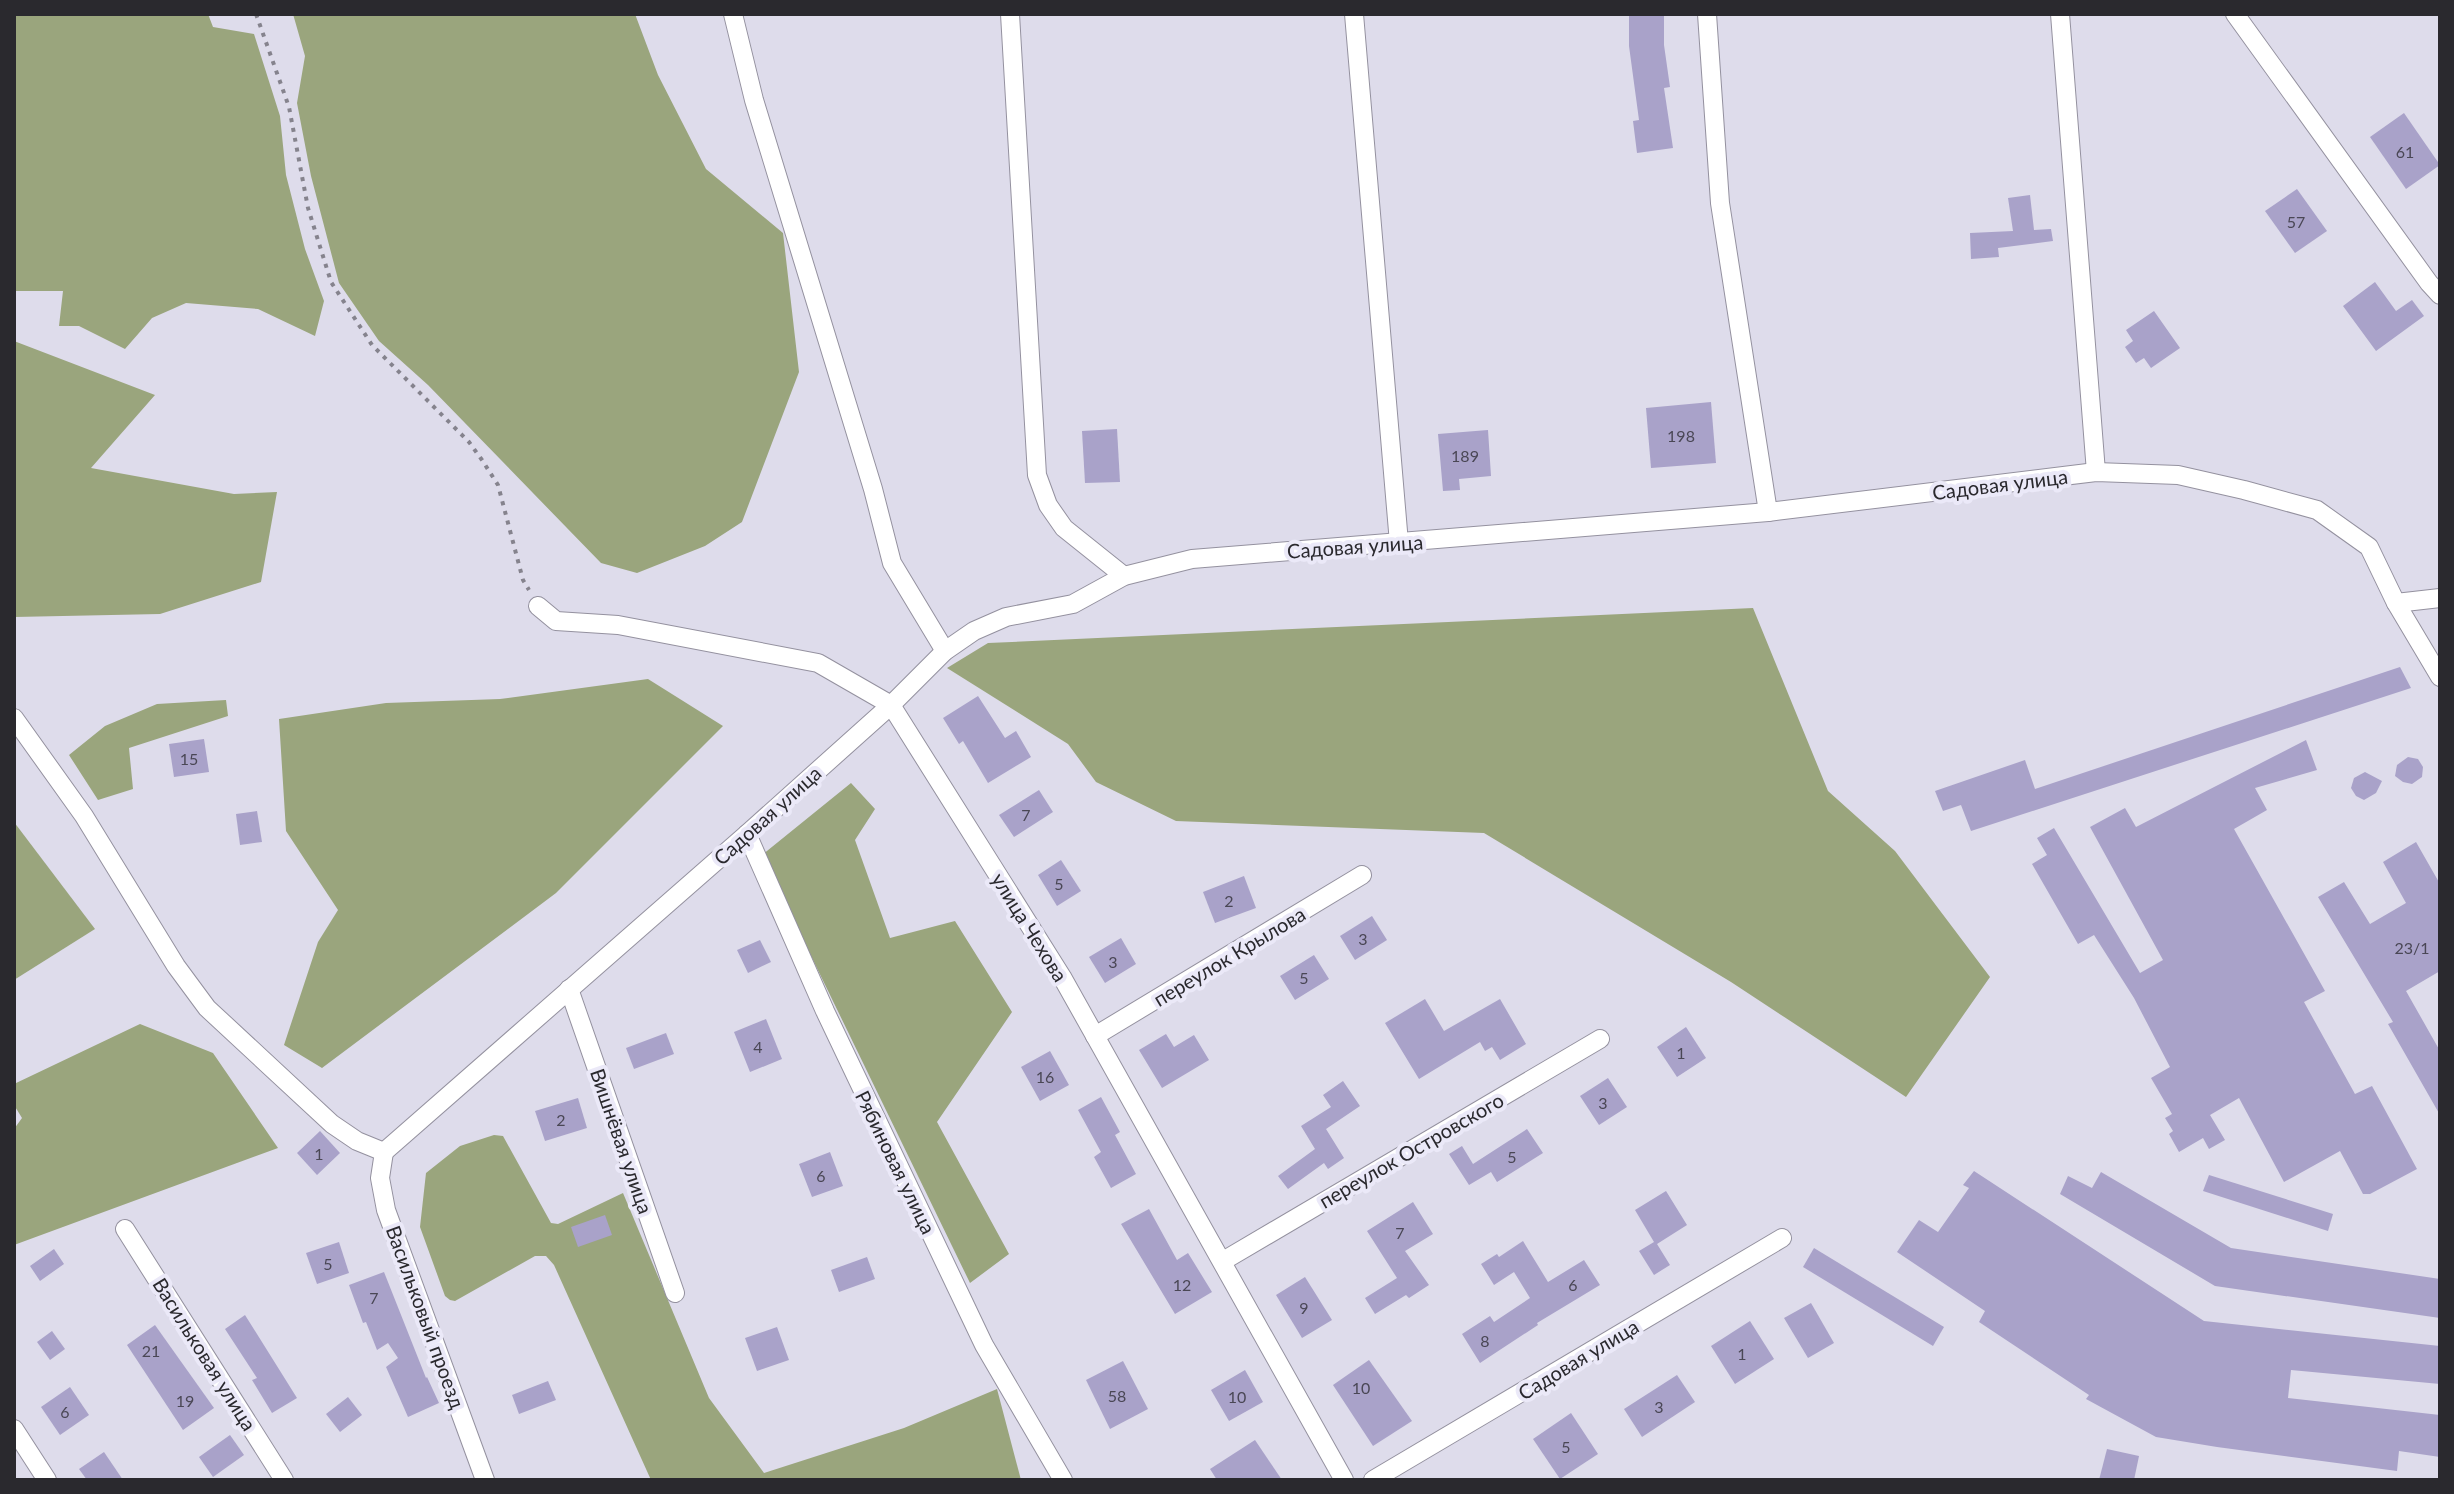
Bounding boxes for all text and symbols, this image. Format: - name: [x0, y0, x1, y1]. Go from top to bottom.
- house number: 61: [2396, 142, 2414, 161]
- house number: 57: [2287, 212, 2305, 231]
- house number: 198: [1667, 426, 1695, 445]
- house number: 189: [1451, 446, 1479, 465]
- street label: Садовая улица: [1931, 464, 2069, 504]
- street label: Садовая улица: [1286, 529, 1424, 563]
- house number: 15: [180, 749, 198, 768]
- street label: Садовая улица: [708, 760, 826, 870]
- house number: 7: [1021, 805, 1031, 824]
- street label: улица Чехова: [987, 868, 1073, 986]
- house number: 5: [1054, 874, 1064, 893]
- house number: 2: [1224, 891, 1234, 910]
- street label: переулок Крылова: [1149, 901, 1309, 1011]
- house number: 3: [1358, 929, 1368, 948]
- house number: 23/1: [2394, 938, 2430, 957]
- house number: 3: [1108, 952, 1118, 971]
- house number: 5: [1299, 968, 1309, 987]
- house number: 4: [753, 1037, 763, 1056]
- house number: 1: [1676, 1043, 1686, 1062]
- street label: Вишнёвая улица: [586, 1065, 658, 1217]
- house number: 16: [1036, 1067, 1054, 1086]
- street label: Рябиновая улица: [851, 1086, 941, 1238]
- street label: переулок Островского: [1314, 1087, 1508, 1213]
- house number: 3: [1598, 1093, 1608, 1112]
- house number: 2: [556, 1110, 566, 1129]
- house number: 1: [314, 1144, 324, 1163]
- house number: 5: [1507, 1147, 1517, 1166]
- house number: 6: [816, 1166, 826, 1185]
- street label: Васильковый проезд: [382, 1222, 470, 1412]
- house number: 7: [1395, 1223, 1405, 1242]
- house number: 5: [323, 1254, 333, 1273]
- street label: Васильковая улица: [148, 1273, 262, 1435]
- house number: 12: [1173, 1275, 1191, 1294]
- house number: 6: [1568, 1275, 1578, 1294]
- house number: 7: [369, 1288, 379, 1307]
- house number: 9: [1299, 1298, 1309, 1317]
- street label: Садовая улица: [1513, 1314, 1643, 1404]
- house number: 8: [1480, 1331, 1490, 1350]
- house number: 21: [142, 1341, 160, 1360]
- house number: 1: [1737, 1344, 1747, 1363]
- house number: 10: [1352, 1378, 1370, 1397]
- house number: 58: [1108, 1386, 1126, 1405]
- house number: 10: [1228, 1387, 1246, 1406]
- house number: 19: [176, 1391, 194, 1410]
- house number: 3: [1654, 1397, 1664, 1416]
- house number: 6: [60, 1402, 70, 1421]
- house number: 5: [1561, 1437, 1571, 1456]

